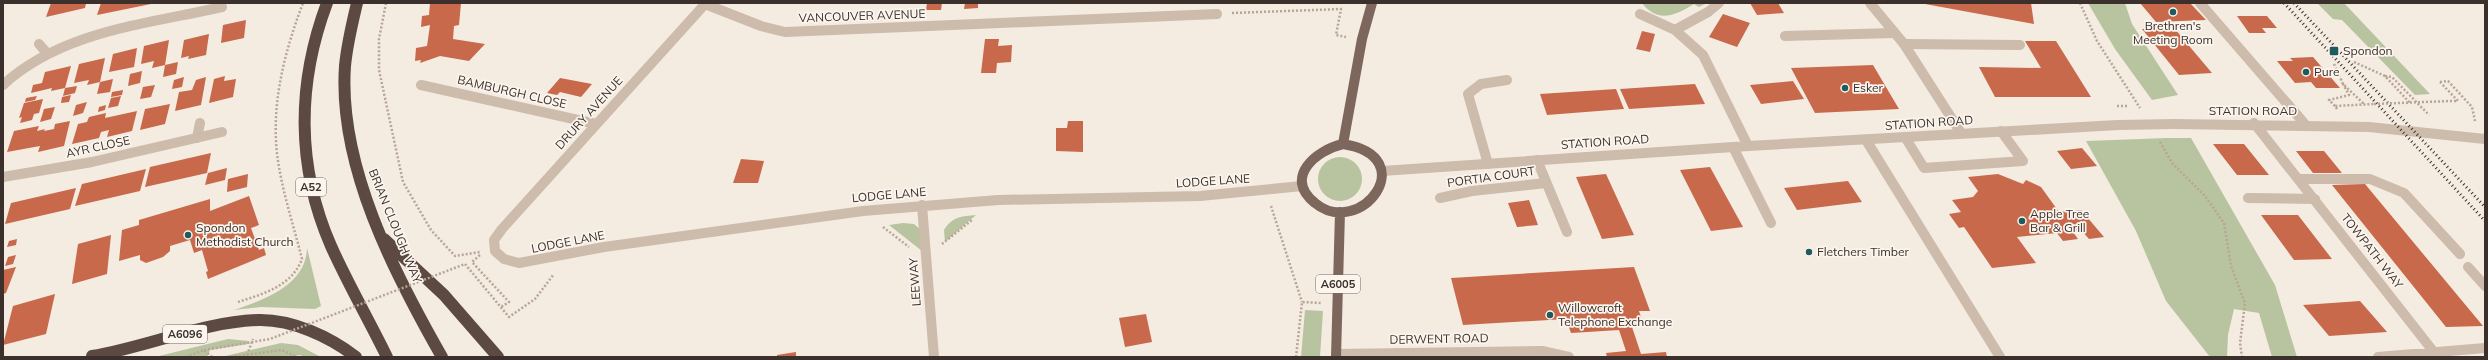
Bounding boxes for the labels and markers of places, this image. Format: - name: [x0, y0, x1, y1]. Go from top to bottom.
- marker: Brethren's Meeting Room: [2168, 7, 2178, 17]
- place label: Brethren's Meeting Room: [2133, 18, 2213, 47]
- place label: Spondon: [2343, 43, 2393, 58]
- marker: Spondon: [2328, 45, 2340, 57]
- place label: Pure: [2314, 64, 2339, 79]
- marker: Pure: [2301, 67, 2311, 77]
- place label: Esker: [1853, 80, 1883, 95]
- marker: Esker: [1840, 83, 1850, 93]
- place label: Apple Tree Bar & Grill: [2030, 206, 2089, 235]
- marker: Apple Tree Bar & Grill: [2017, 216, 2027, 226]
- place label: Spondon Methodist Church: [196, 220, 294, 249]
- marker: Spondon Methodist Church: [183, 230, 193, 240]
- place label: Fletchers Timber: [1817, 244, 1910, 259]
- marker: Fletchers Timber: [1804, 247, 1814, 257]
- place label: Willowcroft Telephone Exchange: [1558, 300, 1672, 329]
- marker: Willowcroft Telephone Exchange: [1545, 310, 1555, 320]

